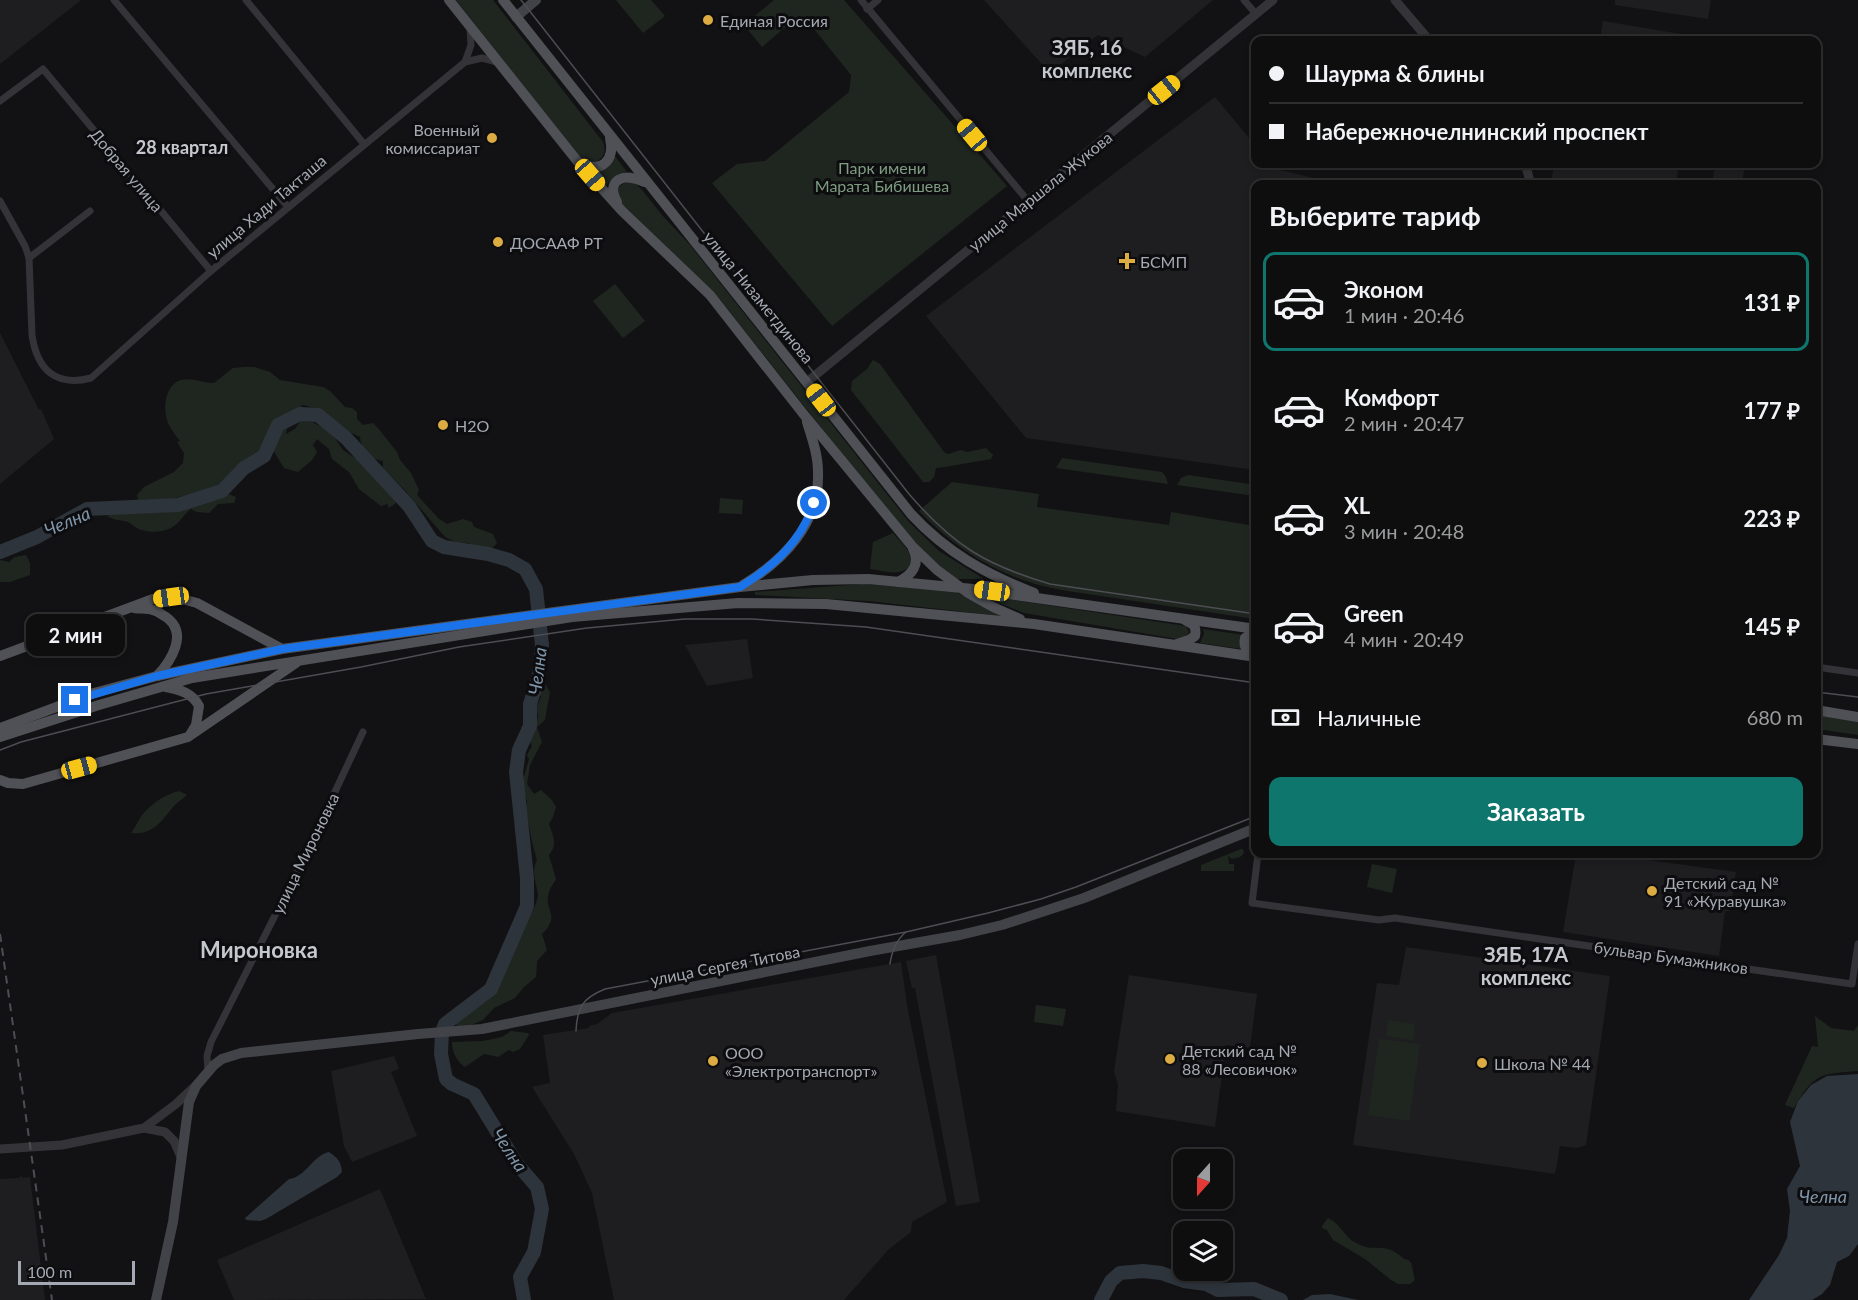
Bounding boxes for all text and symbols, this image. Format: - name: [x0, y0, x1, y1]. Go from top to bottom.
- place label: Единая Россия: [720, 11, 828, 30]
- marker: Единая Россия: [701, 13, 715, 27]
- district label: ЗЯБ, 16 комплекс: [1042, 35, 1133, 82]
- text: Шаурма & блины: [1305, 60, 1485, 87]
- car: [1144, 72, 1184, 108]
- car: [954, 115, 990, 155]
- text: Набережночелнинский проспект: [1305, 118, 1649, 145]
- place label: Военный комиссариат: [385, 120, 480, 157]
- street label: Добрая улица: [87, 124, 167, 216]
- street label: улица Маршала Жукова: [965, 127, 1115, 255]
- marker: Военный комиссариат: [485, 131, 499, 145]
- district label: 28 квартал: [136, 136, 228, 158]
- street label: улица Хади Такташа: [202, 150, 330, 262]
- car: [571, 156, 609, 194]
- park label: Парк имени Марата Бибишева: [815, 158, 949, 195]
- text: Выберите тариф: [1269, 199, 1481, 232]
- street label: улица Низаметдинова: [700, 227, 818, 367]
- place label: ДОСААФ РТ: [510, 233, 603, 252]
- marker: ДОСААФ РТ: [491, 235, 505, 249]
- marker: БСМП: [1118, 252, 1136, 270]
- place label: БСМП: [1140, 252, 1187, 271]
- icon: car: [1272, 275, 1326, 329]
- text: Эконом: [1344, 276, 1424, 303]
- text: 131 ₽: [1744, 289, 1800, 316]
- text: 1 мин · 20:46: [1344, 303, 1464, 327]
- car: [803, 380, 839, 420]
- icon: car: [1272, 383, 1326, 437]
- text: Комфорт: [1344, 384, 1439, 411]
- text: 177 ₽: [1744, 397, 1800, 424]
- text: 2 мин · 20:47: [1344, 411, 1464, 435]
- place label: H2O: [455, 416, 489, 435]
- marker: H2O: [436, 418, 450, 432]
- route start: [800, 489, 827, 516]
- icon: car: [1272, 491, 1326, 545]
- text: XL: [1344, 492, 1370, 519]
- water label: Челна: [41, 502, 93, 540]
- text: 223 ₽: [1744, 505, 1800, 532]
- text: 3 мин · 20:48: [1344, 519, 1464, 543]
- car: [973, 580, 1011, 602]
- car: [152, 586, 190, 608]
- icon: car: [1272, 599, 1326, 653]
- text: Green: [1344, 600, 1404, 627]
- callout: 2 мин: [26, 613, 124, 655]
- text: 145 ₽: [1744, 613, 1800, 640]
- text: 2 мин: [49, 623, 102, 647]
- text: 4 мин · 20:49: [1344, 627, 1464, 651]
- water label: Челна: [523, 646, 551, 696]
- route end: [61, 686, 88, 713]
- icon: cash: [1269, 701, 1302, 734]
- text: Наличные: [1317, 704, 1421, 731]
- text: 680 m: [1747, 705, 1803, 729]
- car: [59, 755, 99, 781]
- button: Заказать: [1269, 777, 1803, 846]
- street label: улица Мироновка: [268, 790, 342, 916]
- place label: Детский сад № 91 «Журавушка»: [1664, 873, 1787, 910]
- marker: Детский сад № 91 «Журавушка»: [1645, 884, 1659, 898]
- district label: Мироновка: [200, 936, 318, 963]
- street label: бульвар Бумажников: [1593, 937, 1749, 977]
- street label: улица Сергея Титова: [649, 941, 801, 989]
- district label: ЗЯБ, 17А комплекс: [1481, 942, 1572, 989]
- place label: Детский сад № 88 «Лесовичок»: [1182, 1041, 1298, 1078]
- place label: ООО «Электротранспорт»: [725, 1043, 877, 1080]
- marker: Детский сад № 88 «Лесовичок»: [1163, 1052, 1177, 1066]
- marker: ООО «Электротранспорт»: [706, 1054, 720, 1068]
- place label: Школа № 44: [1494, 1054, 1590, 1073]
- marker: Школа № 44: [1475, 1056, 1489, 1070]
- water label: Челна: [488, 1124, 532, 1176]
- north arrow: [1173, 1149, 1233, 1209]
- map controls: [1173, 1149, 1233, 1281]
- water label: Челна: [1799, 1185, 1847, 1207]
- button: layers: [1173, 1221, 1233, 1281]
- scale bar: [18, 1258, 135, 1286]
- text: 100 m: [27, 1262, 72, 1281]

